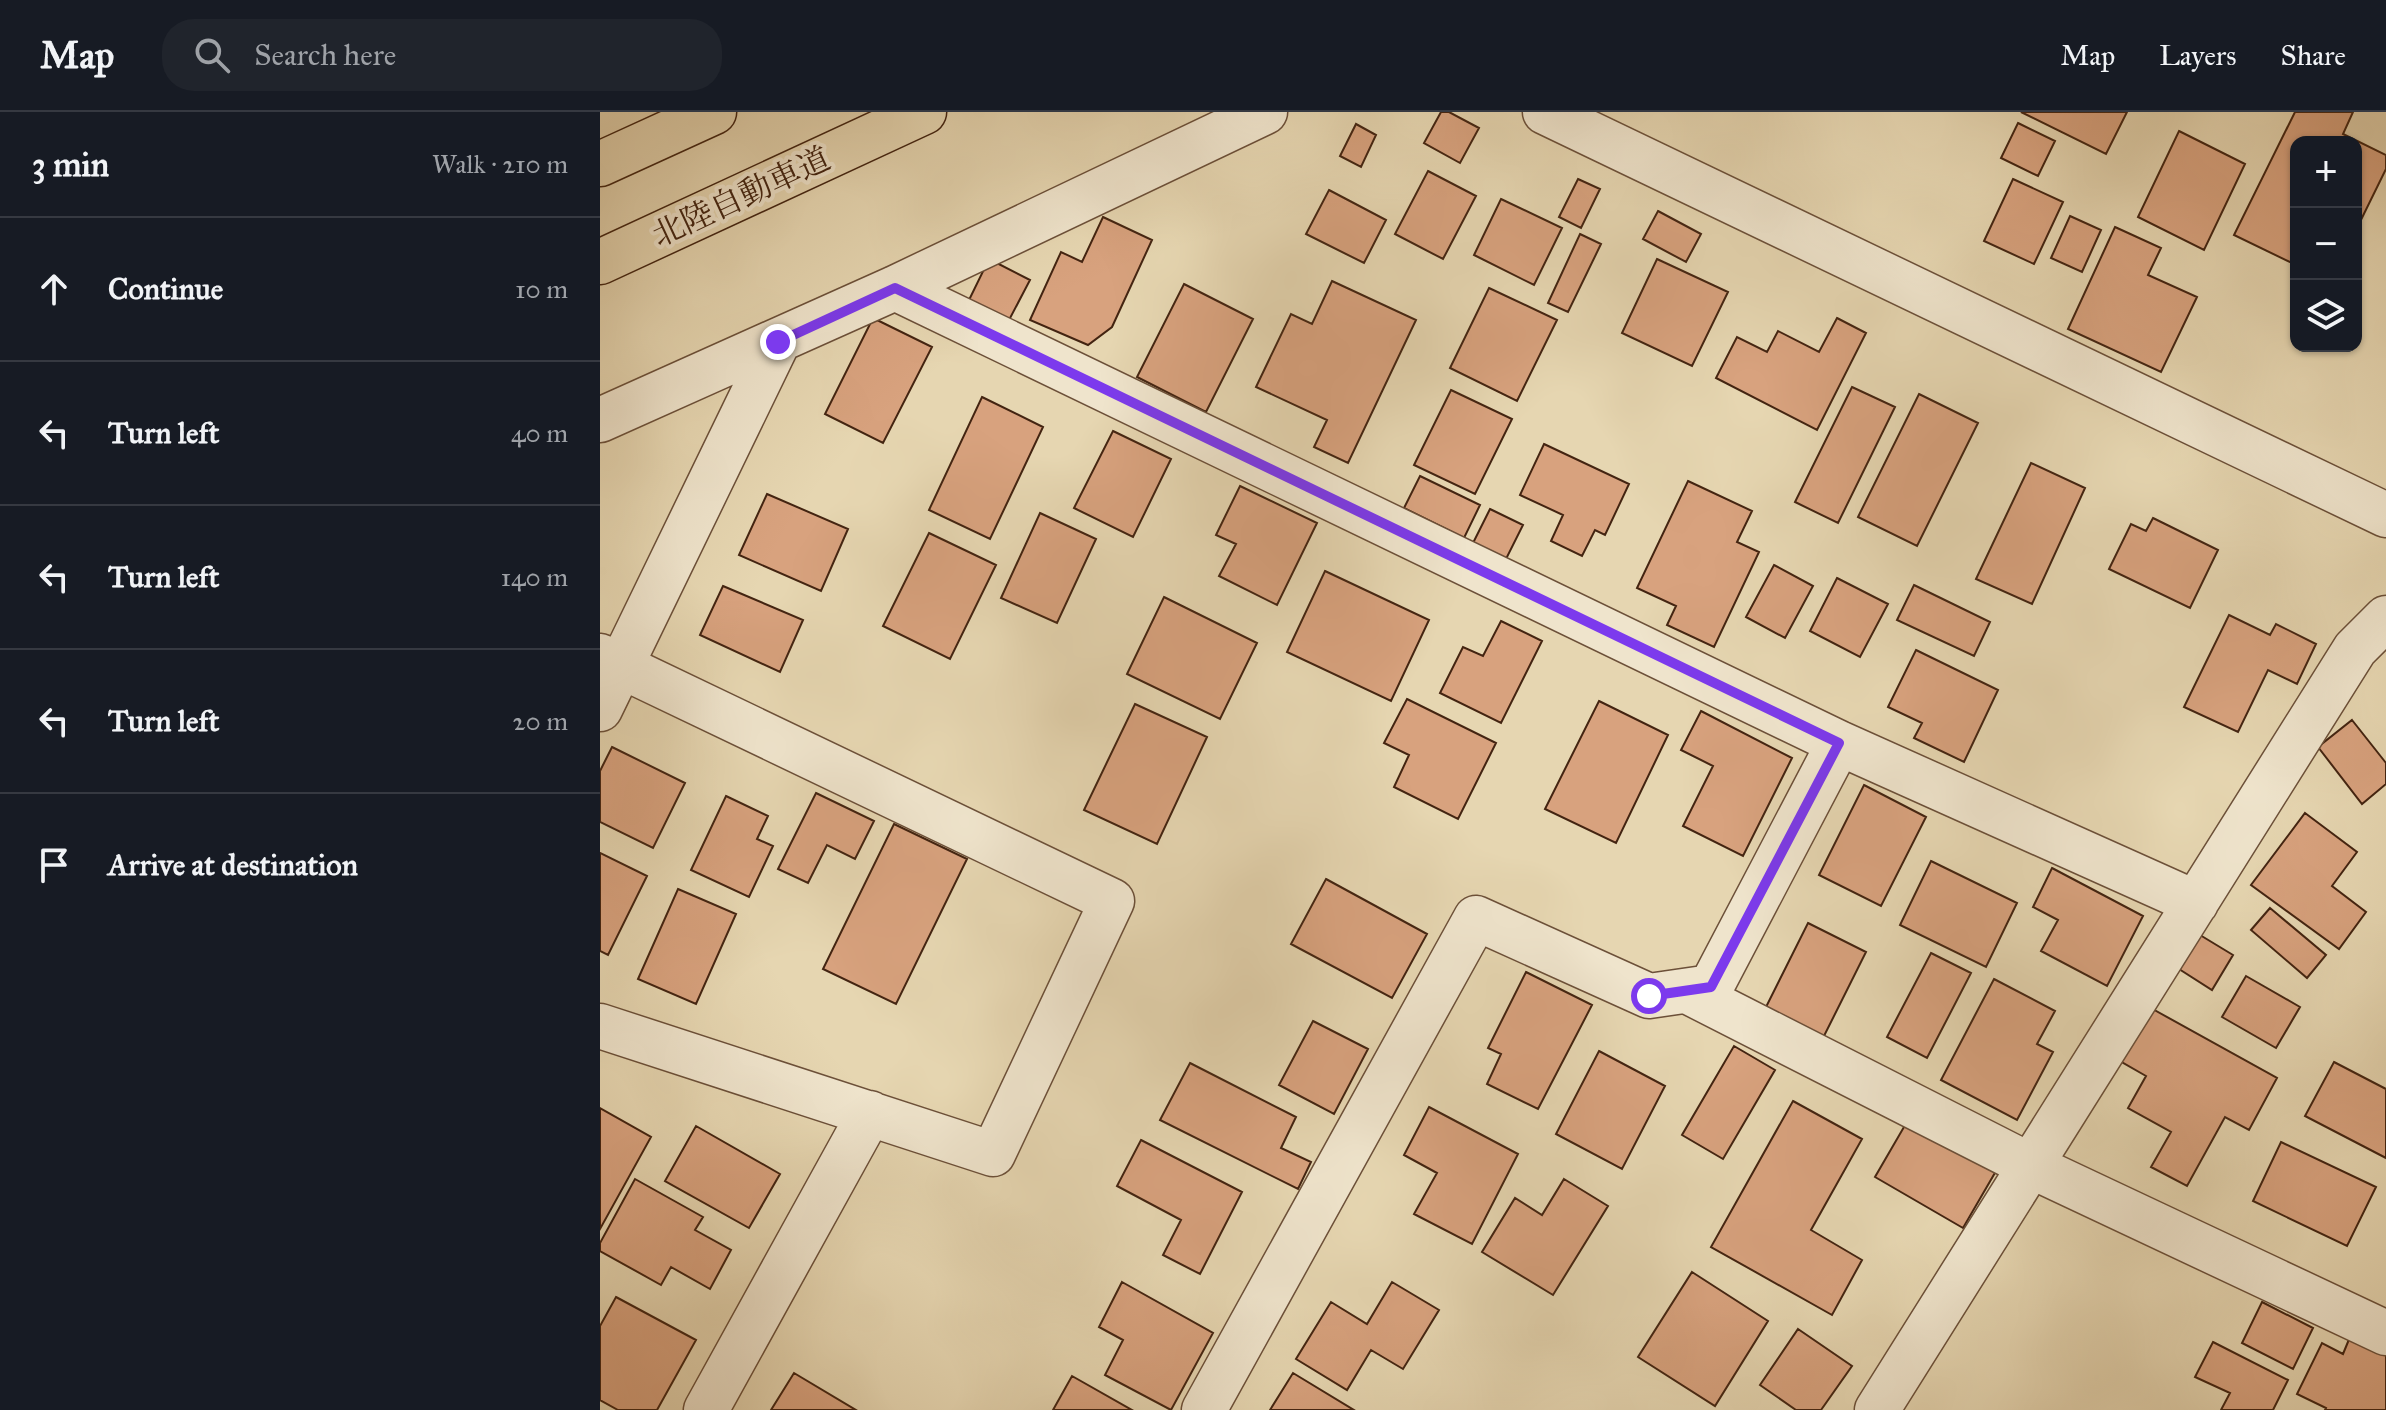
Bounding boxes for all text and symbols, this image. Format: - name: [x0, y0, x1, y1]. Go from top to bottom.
- search box: [162, 19, 722, 91]
- text: Map: [40, 32, 114, 78]
- icon: search: [190, 33, 234, 77]
- text: Search here: [254, 37, 396, 73]
- text: Map: [2060, 38, 2115, 73]
- text: Layers: [2159, 38, 2237, 73]
- text: Share: [2281, 38, 2346, 73]
- map controls: [2290, 136, 2362, 352]
- button: +: [2290, 136, 2362, 208]
- street label: 北陸自動車道: [646, 139, 836, 255]
- text: 3 min: [32, 144, 109, 185]
- text: Walk · 210 m: [432, 148, 568, 180]
- button: −: [2290, 208, 2362, 280]
- icon: ahead: [32, 267, 76, 311]
- text: Continue: [108, 271, 223, 307]
- text: 10 m: [515, 273, 568, 305]
- button: layers: [2290, 280, 2362, 352]
- route end: [760, 324, 796, 360]
- icon: left: [32, 411, 76, 455]
- text: Turn left: [108, 415, 219, 451]
- text: 40 m: [511, 417, 568, 449]
- icon: left: [32, 555, 76, 599]
- text: Turn left: [108, 559, 219, 595]
- text: 140 m: [501, 561, 568, 593]
- icon: left: [32, 699, 76, 743]
- text: Turn left: [108, 703, 219, 739]
- text: 20 m: [513, 705, 568, 737]
- icon: arrive: [32, 843, 76, 887]
- text: Arrive at destination: [108, 847, 358, 883]
- route start: [1631, 978, 1667, 1014]

